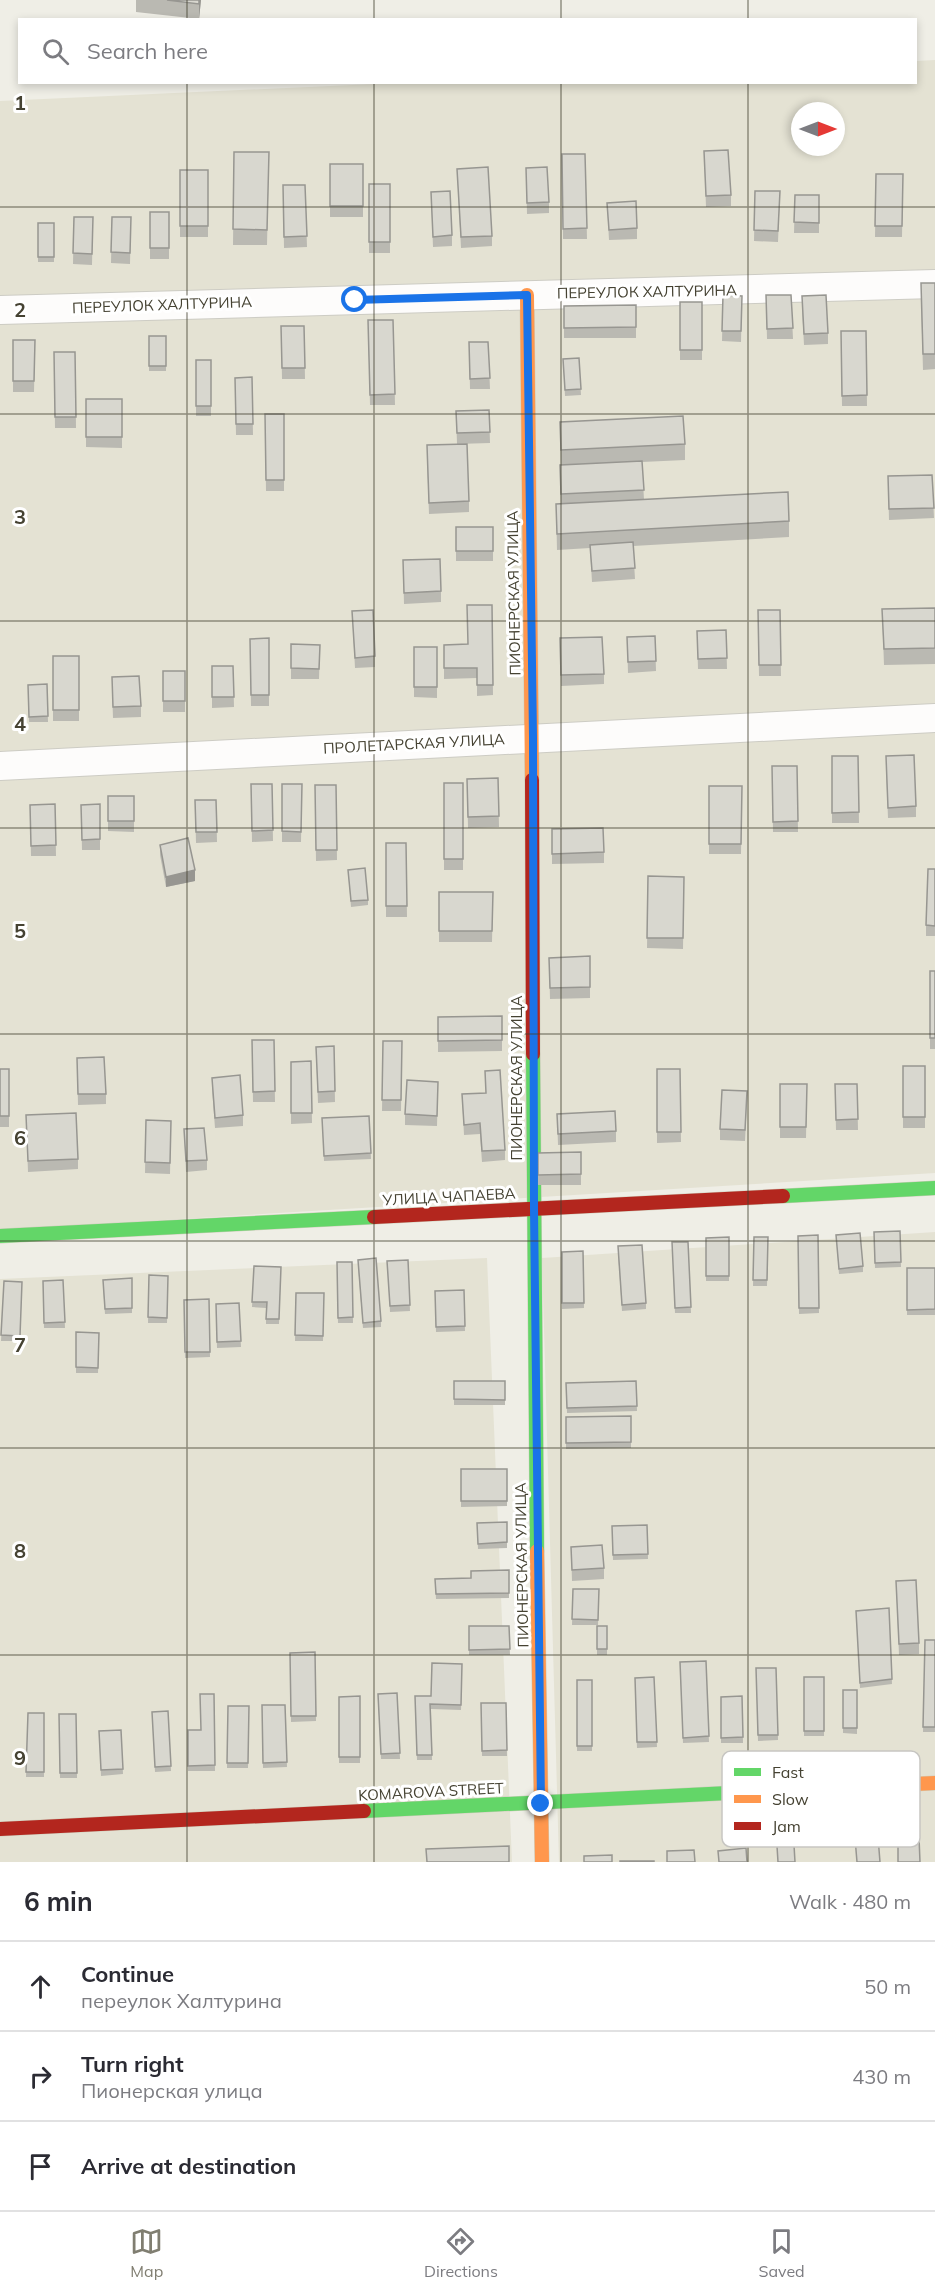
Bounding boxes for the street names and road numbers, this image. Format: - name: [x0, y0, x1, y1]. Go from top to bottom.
- street label: ПЕРЕУЛОК ХАЛТУРИНА: [557, 280, 737, 303]
- street label: ПЕРЕУЛОК ХАЛТУРИНА: [72, 292, 252, 317]
- street label: ПИОНЕРСКАЯ УЛИЦА: [503, 510, 524, 676]
- street label: ПРОЛЕТАРСКАЯ УЛИЦА: [323, 729, 505, 758]
- street label: ПИОНЕРСКАЯ УЛИЦА: [507, 996, 526, 1160]
- street label: УЛИЦА ЧАПАЕВА: [381, 1184, 516, 1210]
- street label: ПИОНЕРСКАЯ УЛИЦА: [511, 1482, 532, 1648]
- street label: KOMAROVA STREET: [358, 1778, 504, 1805]

